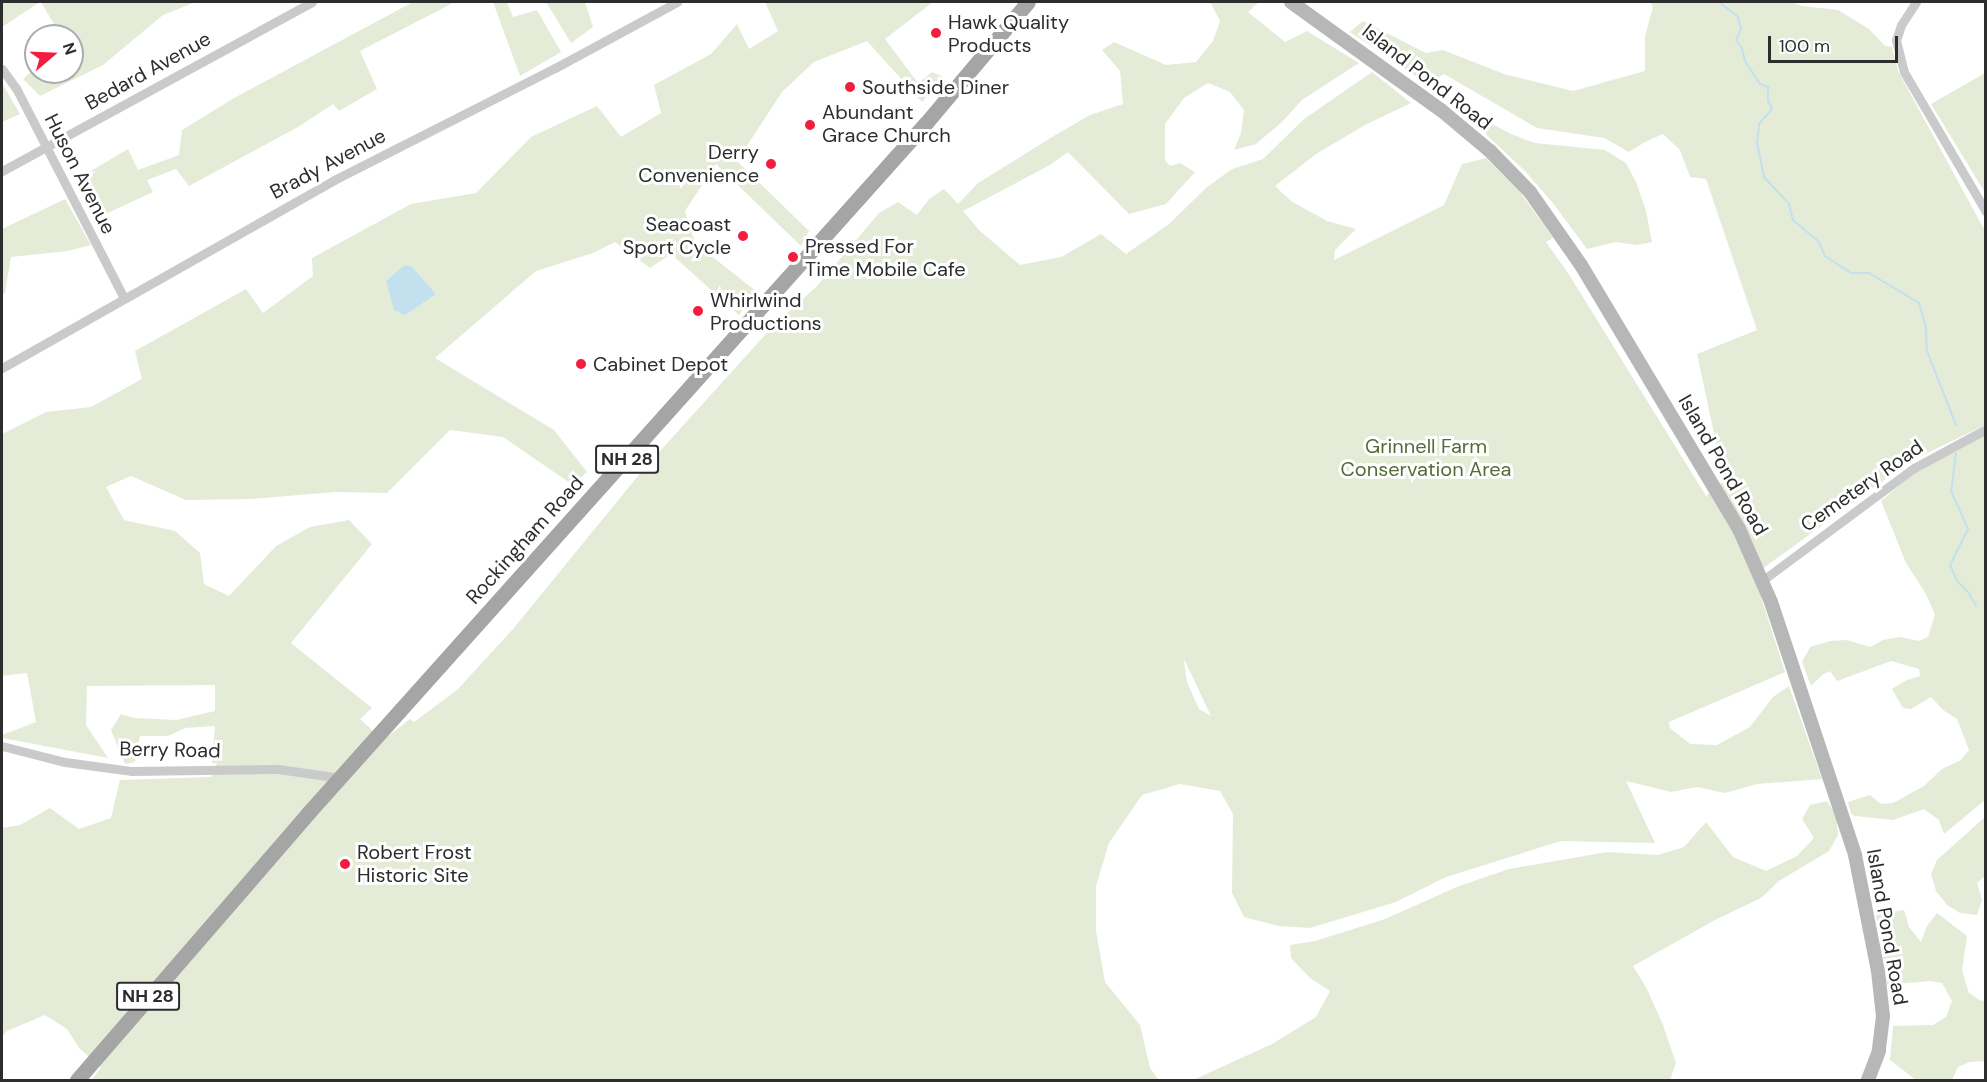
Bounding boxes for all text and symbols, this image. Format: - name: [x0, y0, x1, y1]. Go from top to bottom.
- place label: Hawk Quality Products: [948, 10, 1069, 57]
- street label: Island Pond Road: [1357, 19, 1497, 135]
- north arrow: [24, 24, 84, 84]
- scale bar: [1771, 24, 1902, 62]
- marker: Hawk Quality Products: [929, 26, 943, 40]
- street label: Bedard Avenue: [81, 27, 215, 115]
- text: 100 m: [1779, 34, 1830, 58]
- text: N: [58, 40, 81, 58]
- place label: Southside Diner: [862, 75, 1009, 99]
- marker: Southside Diner: [843, 80, 857, 94]
- place label: Abundant Grace Church: [822, 101, 951, 148]
- street label: Huson Avenue: [39, 110, 121, 238]
- marker: Abundant Grace Church: [803, 118, 817, 132]
- street label: Brady Avenue: [266, 124, 390, 204]
- place label: Derry Convenience: [638, 140, 759, 187]
- marker: Derry Convenience: [764, 157, 778, 171]
- place label: Seacoast Sport Cycle: [623, 213, 731, 260]
- marker: Seacoast Sport Cycle: [736, 229, 750, 243]
- place label: Pressed For Time Mobile Cafe: [805, 234, 966, 281]
- marker: Pressed For Time Mobile Cafe: [786, 250, 800, 264]
- place label: Whirlwind Productions: [710, 288, 822, 335]
- marker: Whirlwind Productions: [691, 304, 705, 318]
- place label: Cabinet Depot: [593, 352, 728, 376]
- marker: Cabinet Depot: [574, 357, 588, 371]
- street label: Island Pond Road: [1673, 391, 1773, 539]
- park label: Grinnell Farm Conservation Area: [1341, 435, 1511, 482]
- street label: Cemetery Road: [1796, 435, 1928, 537]
- road number: NH 28: [594, 444, 660, 474]
- street label: Rockingham Road: [461, 471, 589, 609]
- street label: Berry Road: [119, 737, 221, 763]
- place label: Robert Frost Historic Site: [357, 840, 472, 887]
- street label: Island Pond Road: [1861, 847, 1913, 1007]
- marker: Robert Frost Historic Site: [338, 857, 352, 871]
- road number: NH 28: [115, 981, 181, 1011]

